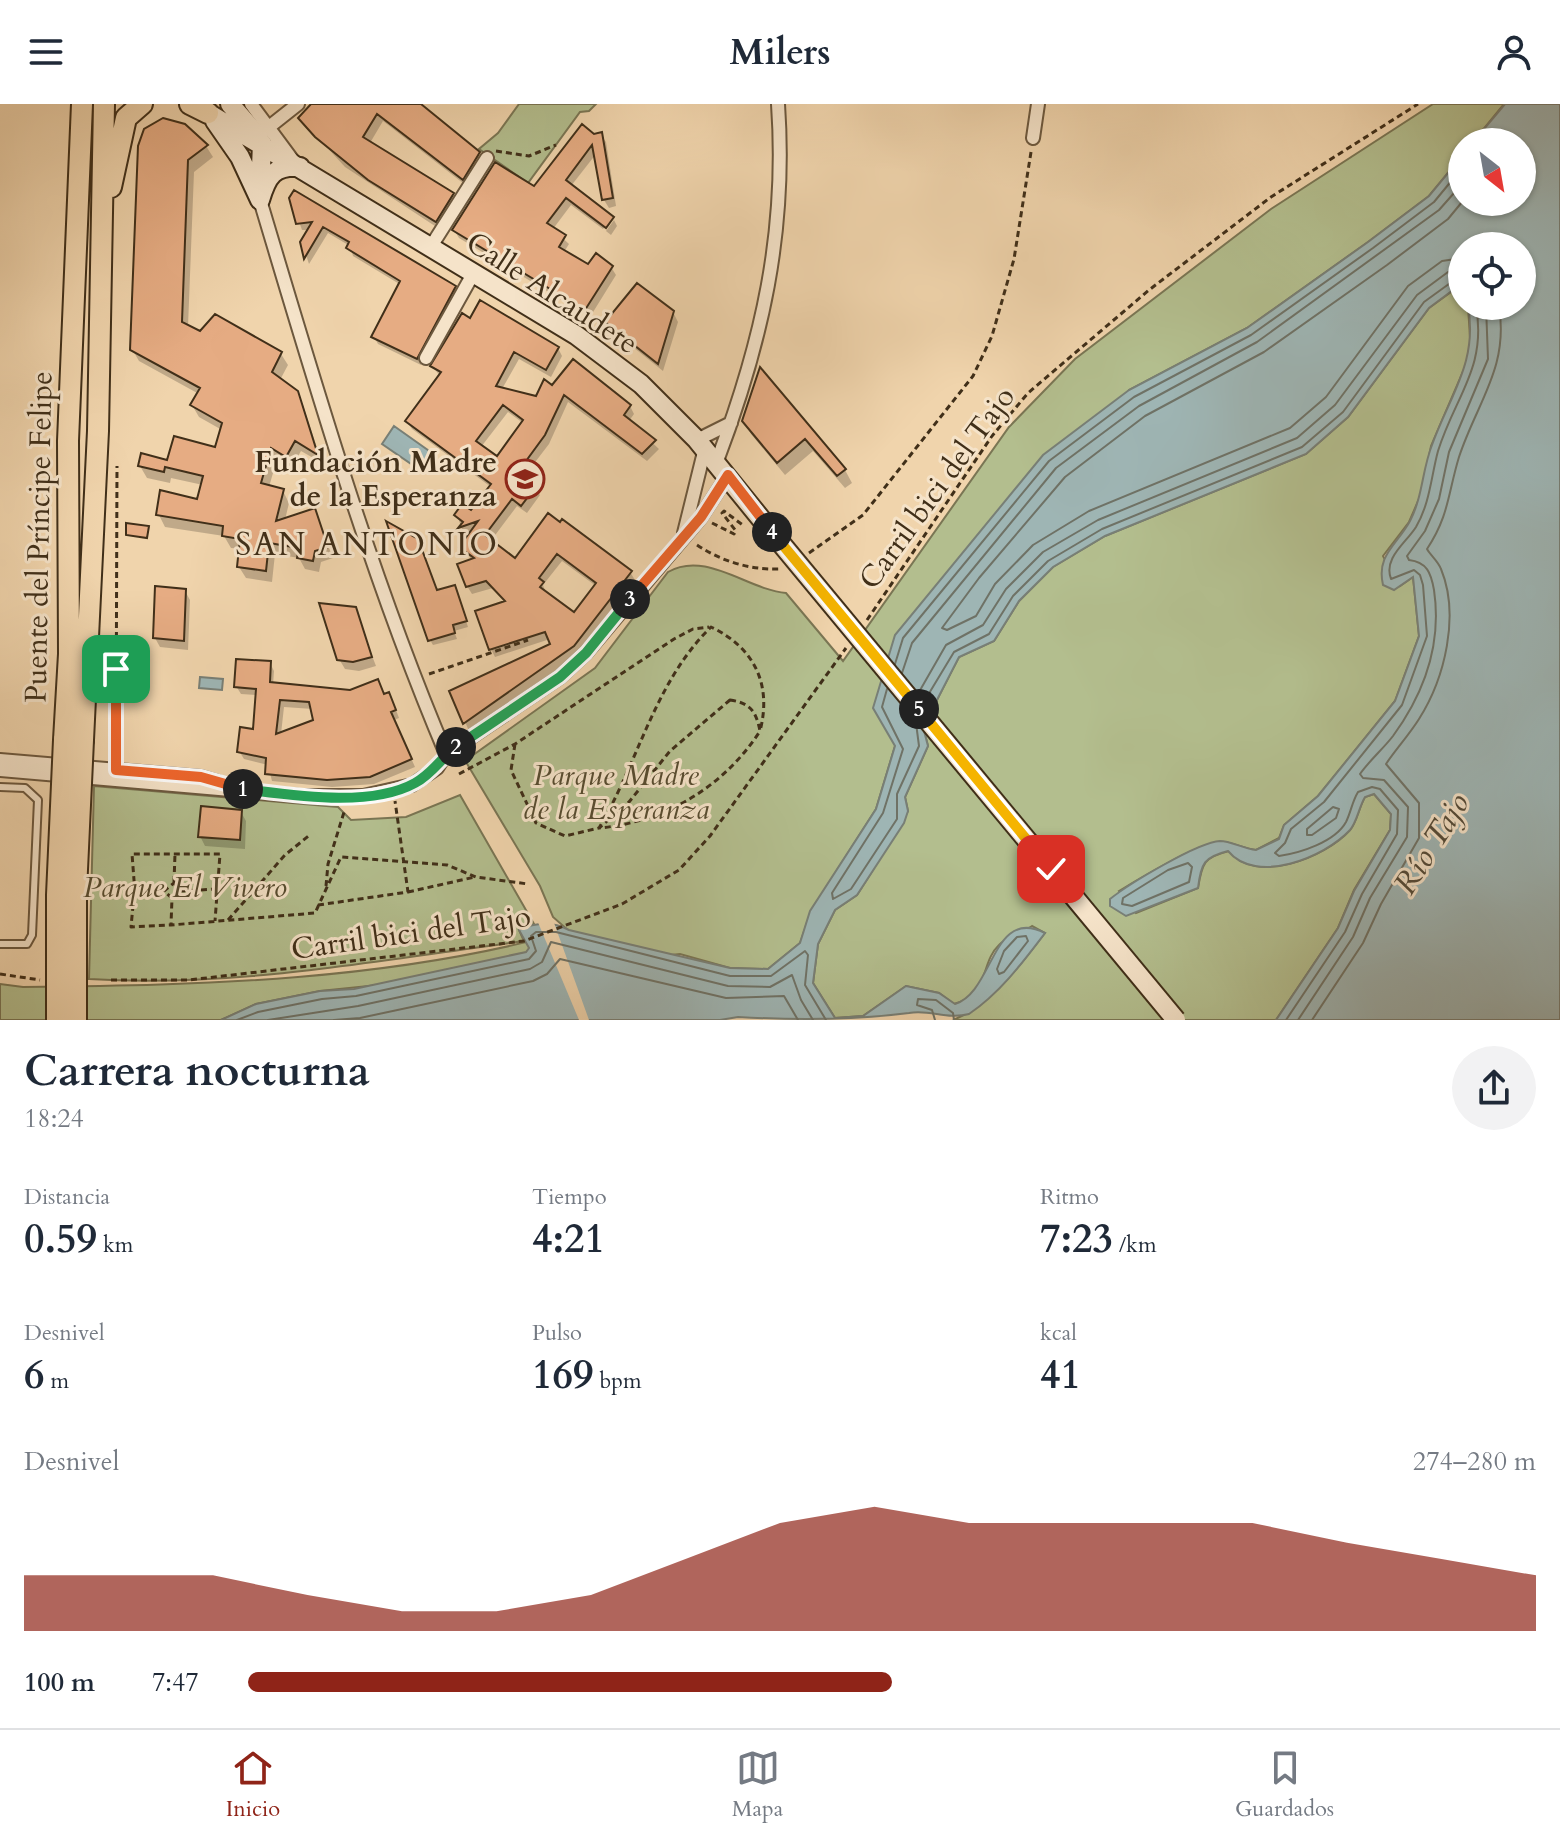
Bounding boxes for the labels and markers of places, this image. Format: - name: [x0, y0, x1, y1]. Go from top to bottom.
- place label: Fundación Madre de la Esperanza: [254, 442, 497, 517]
- school or university icon: Fundación Madre de la Esperanza: [504, 458, 546, 500]
- pin: 4: [752, 512, 792, 552]
- pin: 3: [610, 579, 650, 619]
- pin: [82, 635, 150, 703]
- pin: 5: [899, 689, 939, 729]
- pin: 2: [436, 727, 476, 767]
- pin: 1: [223, 769, 263, 809]
- pin: [1017, 835, 1085, 903]

